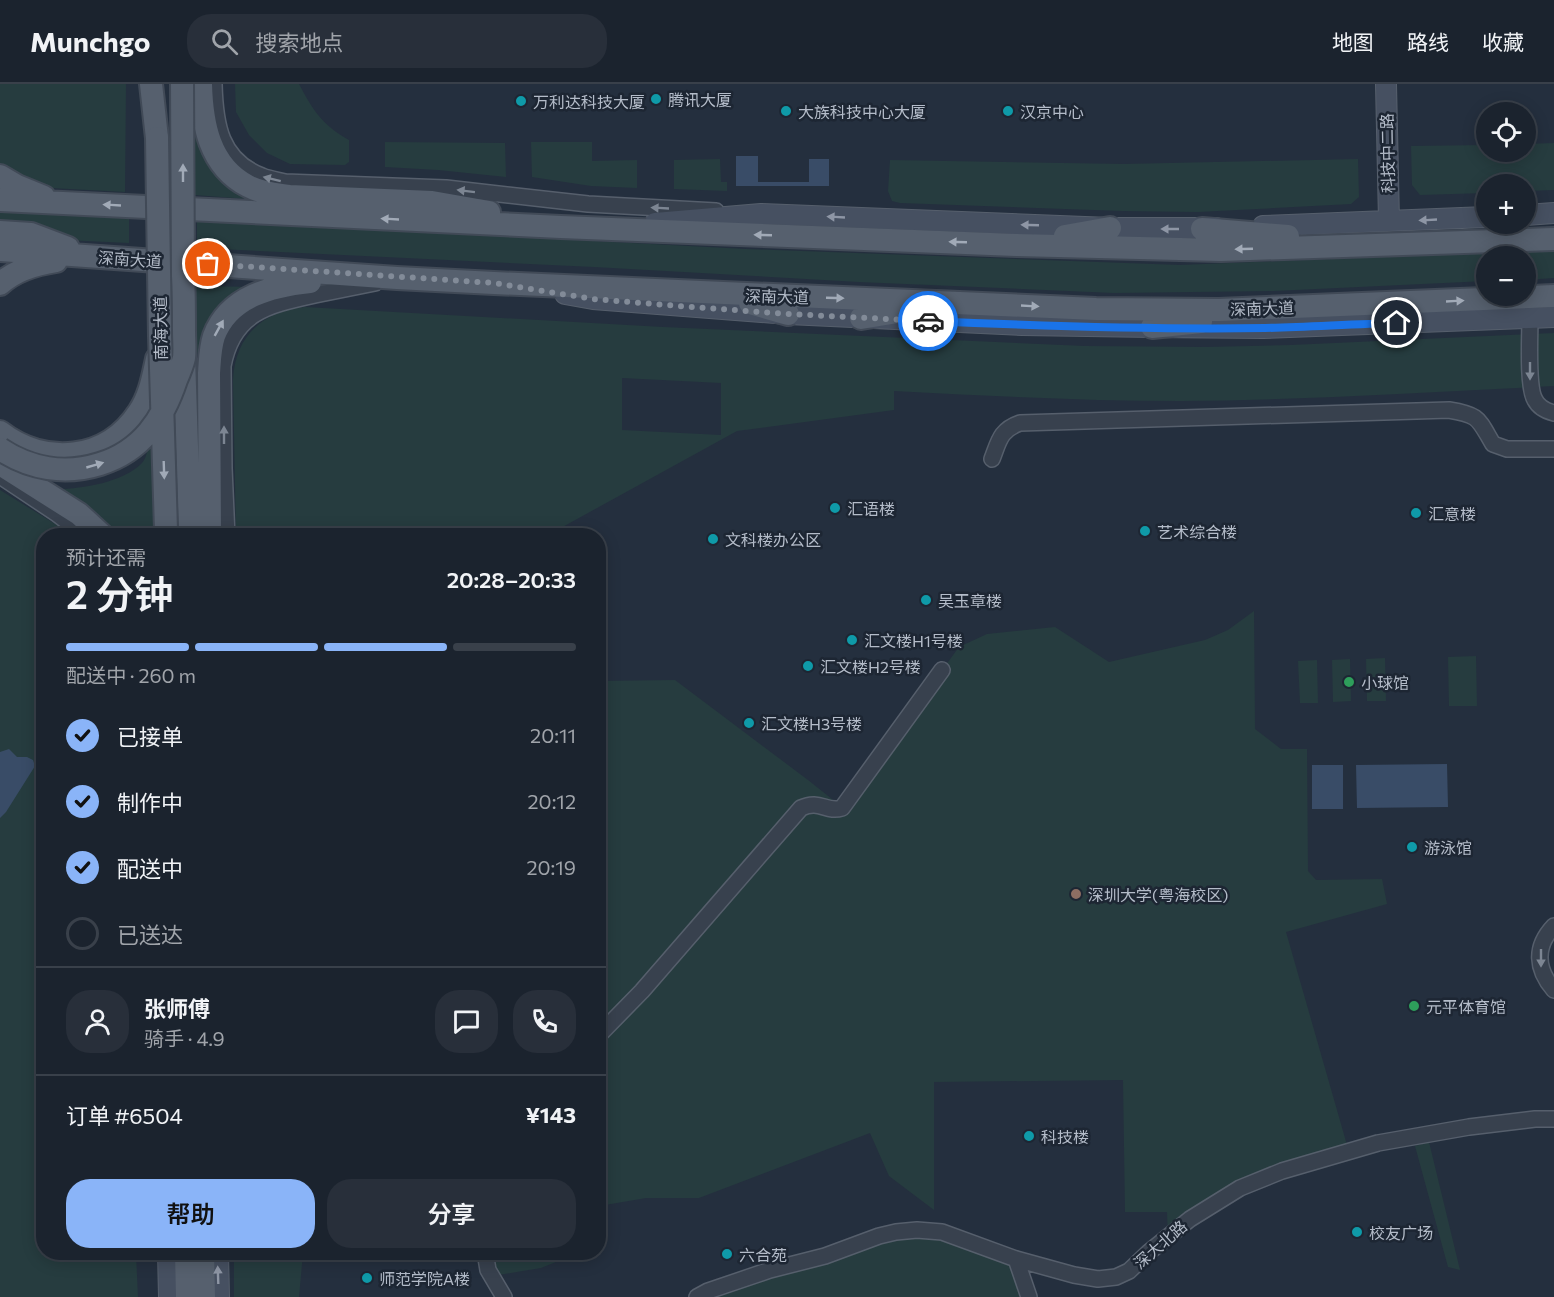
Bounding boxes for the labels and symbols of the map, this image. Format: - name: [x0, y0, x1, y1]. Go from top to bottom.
- place label: 腾讯大厦: [668, 90, 732, 109]
- place label: 万利达科技大厦: [533, 92, 645, 111]
- marker: 腾讯大厦: [649, 92, 663, 106]
- marker: 万利达科技大厦: [514, 94, 528, 108]
- place label: 大族科技中心大厦: [798, 102, 926, 121]
- place label: 汉京中心: [1020, 102, 1084, 121]
- marker: 大族科技中心大厦: [779, 104, 793, 118]
- marker: 汉京中心: [1001, 104, 1015, 118]
- street label: 科技中二路: [1377, 113, 1397, 193]
- one-way arrow: [178, 163, 188, 182]
- one-way arrow: [263, 173, 281, 183]
- one-way arrow: [456, 186, 475, 195]
- one-way arrow: [102, 201, 121, 210]
- one-way arrow: [651, 203, 670, 212]
- one-way arrow: [826, 212, 845, 221]
- one-way arrow: [381, 214, 400, 223]
- one-way arrow: [1419, 215, 1438, 224]
- one-way arrow: [1021, 220, 1040, 230]
- one-way arrow: [1161, 224, 1180, 233]
- one-way arrow: [753, 230, 772, 239]
- pin: [182, 238, 233, 289]
- one-way arrow: [948, 238, 967, 247]
- one-way arrow: [1234, 245, 1253, 254]
- street label: 深南大道: [97, 247, 163, 271]
- street label: 深南大道: [745, 285, 809, 307]
- courier: [898, 291, 958, 351]
- one-way arrow: [825, 293, 844, 303]
- street label: 南海大道: [150, 296, 170, 360]
- one-way arrow: [1446, 296, 1465, 305]
- street label: 深南大道: [1230, 297, 1294, 319]
- pin: [1371, 297, 1422, 348]
- one-way arrow: [1020, 302, 1039, 311]
- one-way arrow: [214, 319, 224, 336]
- one-way arrow: [1525, 362, 1535, 381]
- one-way arrow: [219, 426, 229, 445]
- one-way arrow: [86, 460, 105, 470]
- one-way arrow: [159, 460, 169, 479]
- place label: 汇语楼: [847, 499, 895, 518]
- marker: 汇语楼: [828, 501, 842, 515]
- place label: 汇意楼: [1428, 504, 1476, 523]
- marker: 汇意楼: [1409, 506, 1423, 520]
- place label: 艺术综合楼: [1157, 522, 1237, 541]
- marker: 艺术综合楼: [1138, 524, 1152, 538]
- place label: 文科楼办公区: [725, 530, 821, 549]
- marker: 文科楼办公区: [706, 532, 720, 546]
- place label: 吴玉章楼: [938, 591, 1002, 610]
- marker: 吴玉章楼: [919, 593, 933, 607]
- place label: 汇文楼H1号楼: [864, 631, 963, 650]
- marker: 汇文楼H1号楼: [845, 633, 859, 647]
- place label: 汇文楼H2号楼: [820, 657, 921, 676]
- marker: 汇文楼H2号楼: [801, 659, 815, 673]
- place label: 小球馆: [1361, 673, 1409, 692]
- marker: 小球馆: [1342, 675, 1356, 689]
- place label: 汇文楼H3号楼: [761, 714, 862, 733]
- marker: 汇文楼H3号楼: [742, 716, 756, 730]
- place label: 游泳馆: [1424, 838, 1472, 857]
- marker: 游泳馆: [1405, 840, 1419, 854]
- place label: 深圳大学(粤海校区): [1088, 885, 1228, 904]
- marker: 深圳大学(粤海校区): [1069, 887, 1083, 901]
- one-way arrow: [1536, 949, 1546, 968]
- place label: 元平体育馆: [1426, 997, 1506, 1016]
- marker: 元平体育馆: [1407, 999, 1421, 1013]
- place label: 科技楼: [1041, 1127, 1089, 1146]
- marker: 科技楼: [1022, 1129, 1036, 1143]
- street label: 深大北路: [1130, 1216, 1190, 1272]
- place label: 校友广场: [1369, 1223, 1433, 1242]
- marker: 校友广场: [1350, 1225, 1364, 1239]
- place label: 六合苑: [739, 1245, 787, 1264]
- marker: 六合苑: [720, 1247, 734, 1261]
- one-way arrow: [214, 1265, 223, 1284]
- place label: 师范学院A楼: [379, 1269, 470, 1288]
- marker: 师范学院A楼: [360, 1271, 374, 1285]

